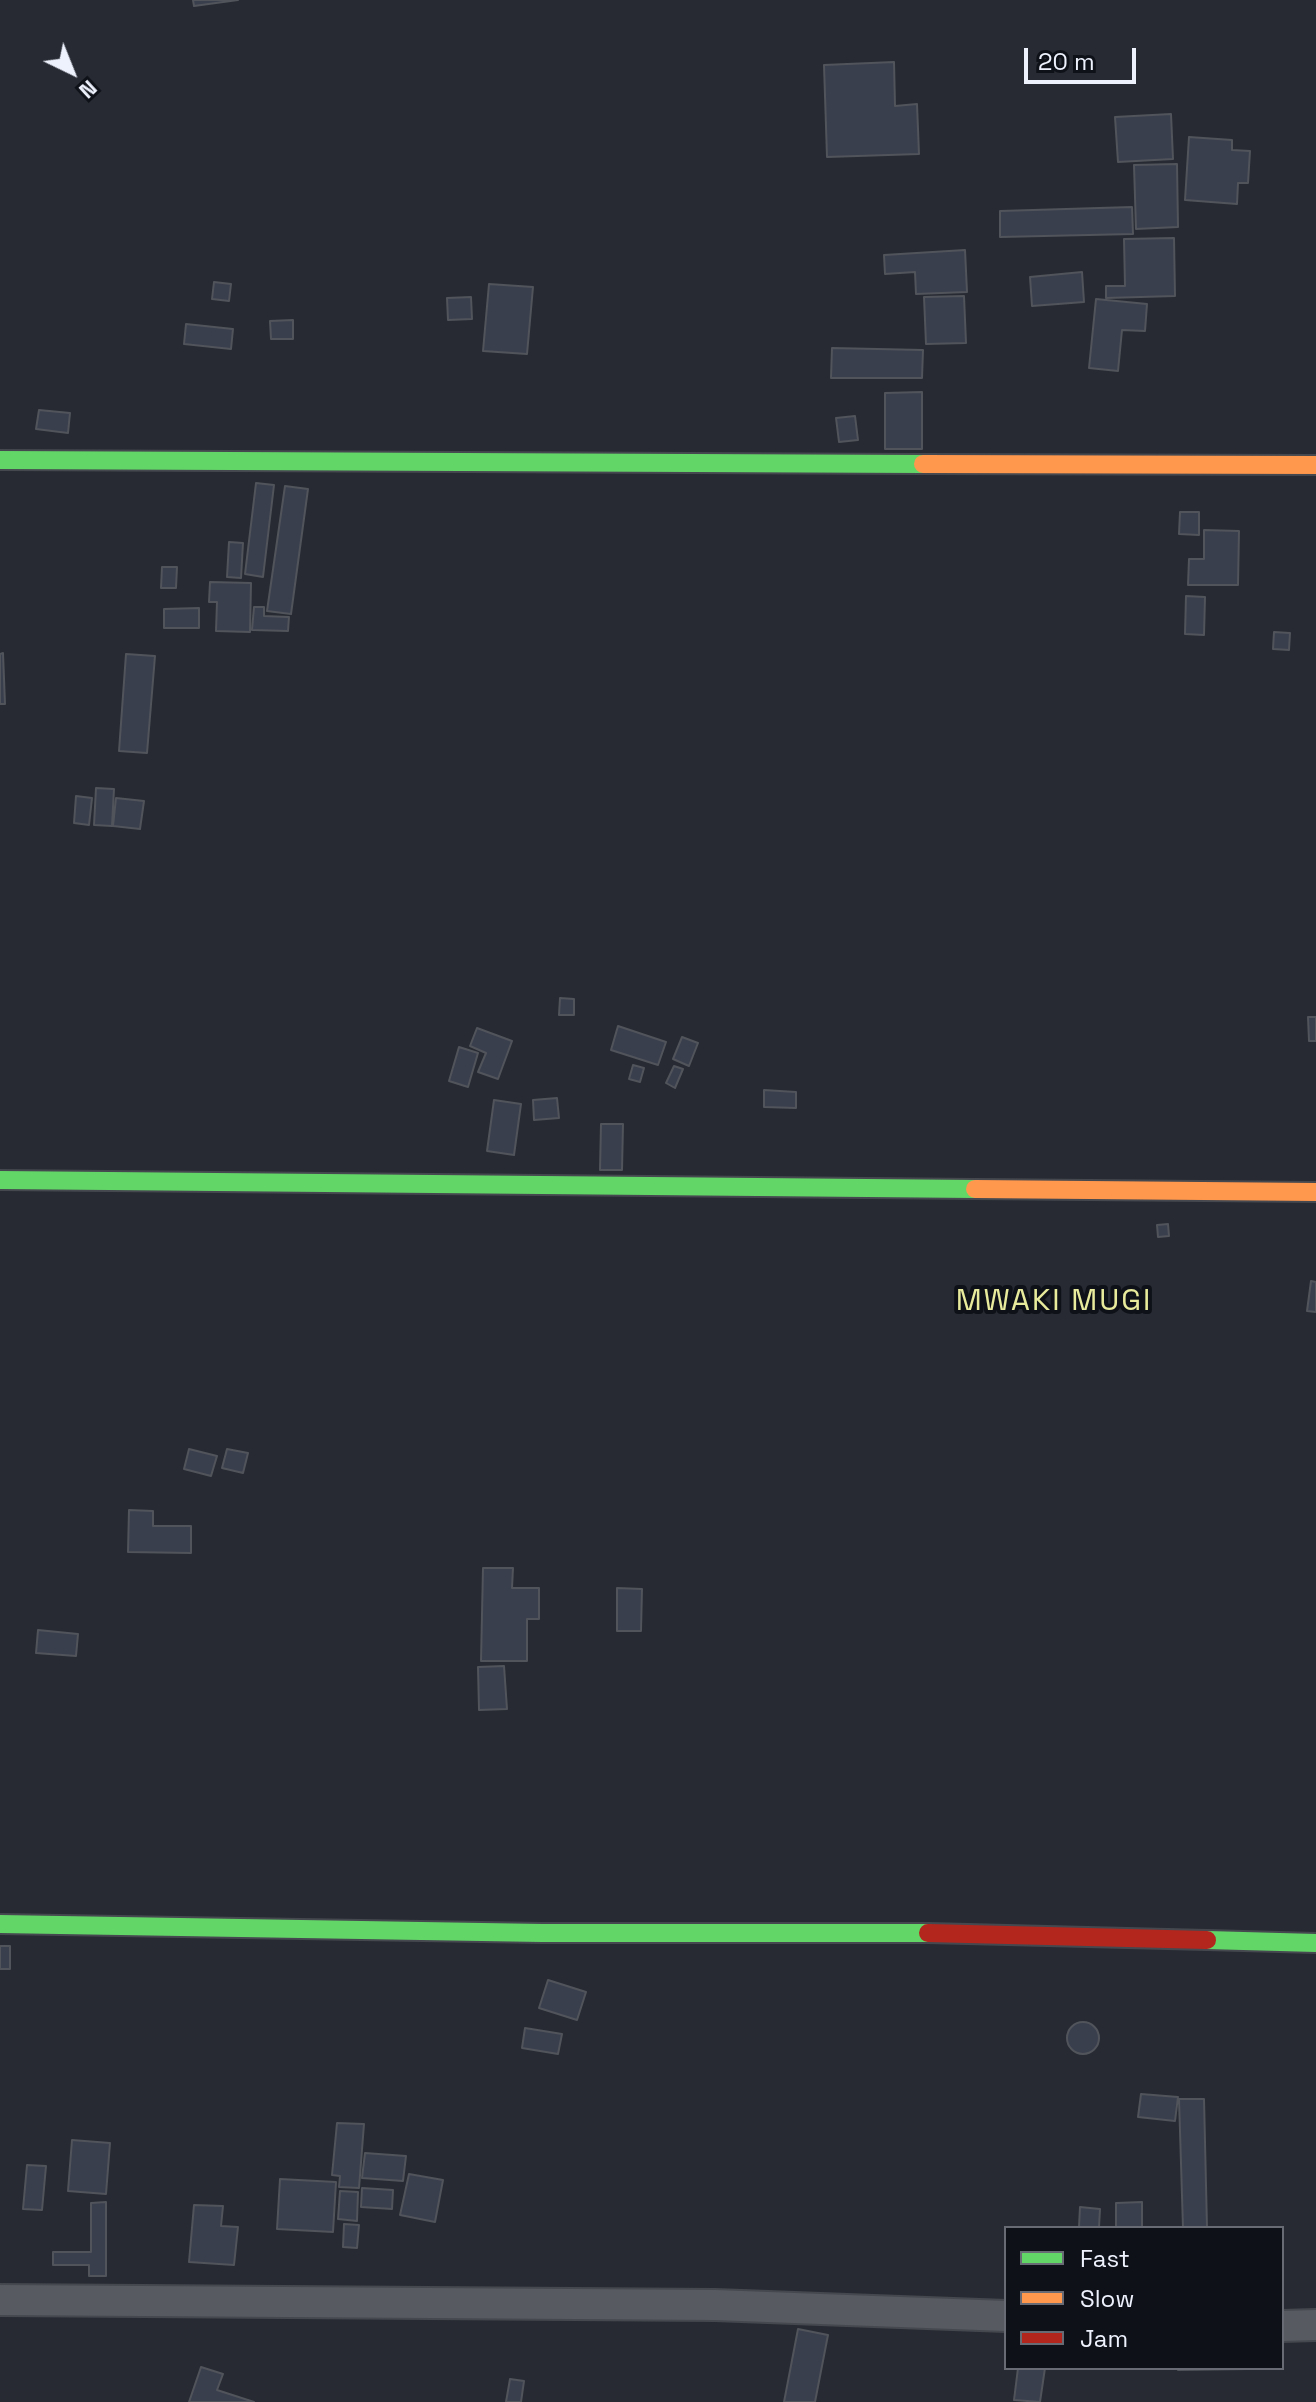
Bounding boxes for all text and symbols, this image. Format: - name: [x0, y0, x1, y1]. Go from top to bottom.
- north arrow: [32, 32, 112, 112]
- scale bar: [1028, 32, 1140, 82]
- text: 20 m: [1038, 46, 1095, 77]
- text: N: [73, 74, 103, 105]
- district label: MWAKI MUGI: [956, 1284, 1152, 1320]
- legend: [1004, 2226, 1284, 2370]
- text: Fast: [1080, 2243, 1130, 2274]
- text: Slow: [1080, 2283, 1134, 2314]
- text: Jam: [1080, 2323, 1128, 2354]

